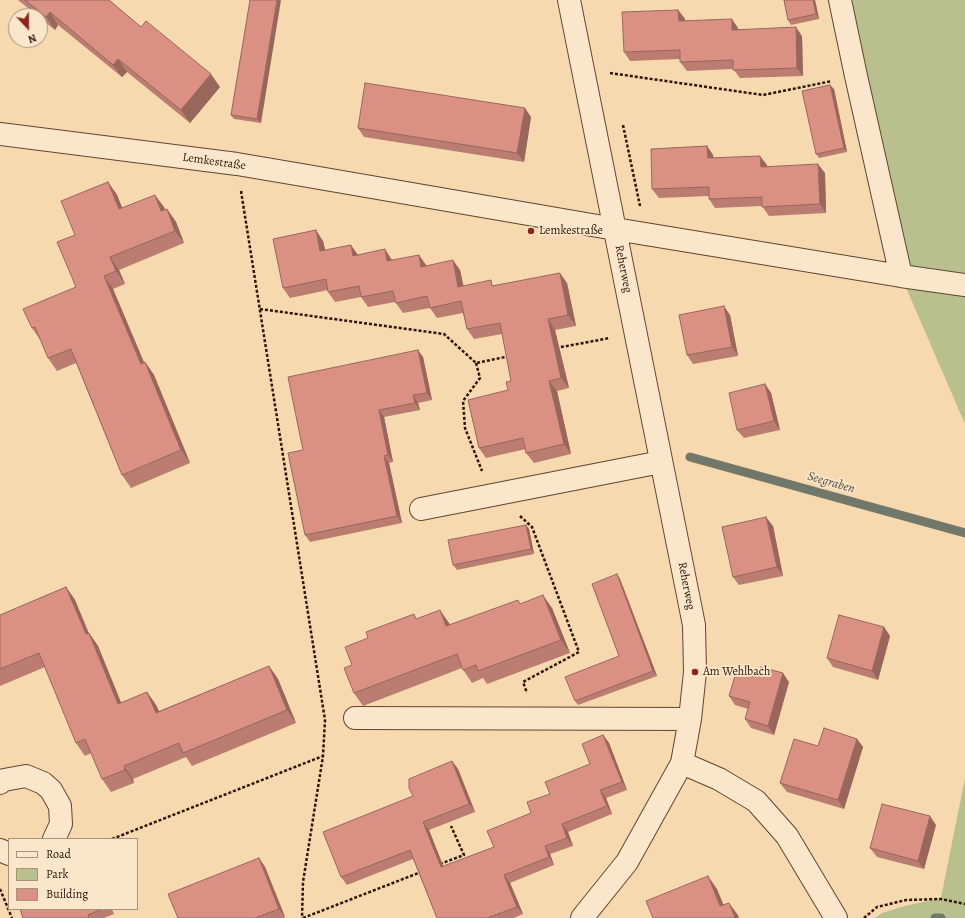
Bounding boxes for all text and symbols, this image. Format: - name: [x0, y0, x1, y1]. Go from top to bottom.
- north arrow: [8, 8, 48, 48]
- text: N: [26, 30, 39, 47]
- street label: Lemkestraße: [181, 150, 247, 174]
- place label: Lemkestraße: [539, 224, 603, 238]
- marker: Lemkestraße: [526, 226, 536, 236]
- street label: Reherweg: [611, 244, 635, 294]
- water label: Seegraben: [805, 469, 857, 497]
- street label: Reherweg: [674, 561, 698, 611]
- place label: Am Wehlbach: [703, 665, 770, 679]
- marker: Am Wehlbach: [690, 667, 700, 677]
- legend: [8, 838, 138, 910]
- text: Road: [46, 846, 71, 862]
- text: Park: [46, 866, 69, 882]
- text: Building: [46, 886, 88, 902]

